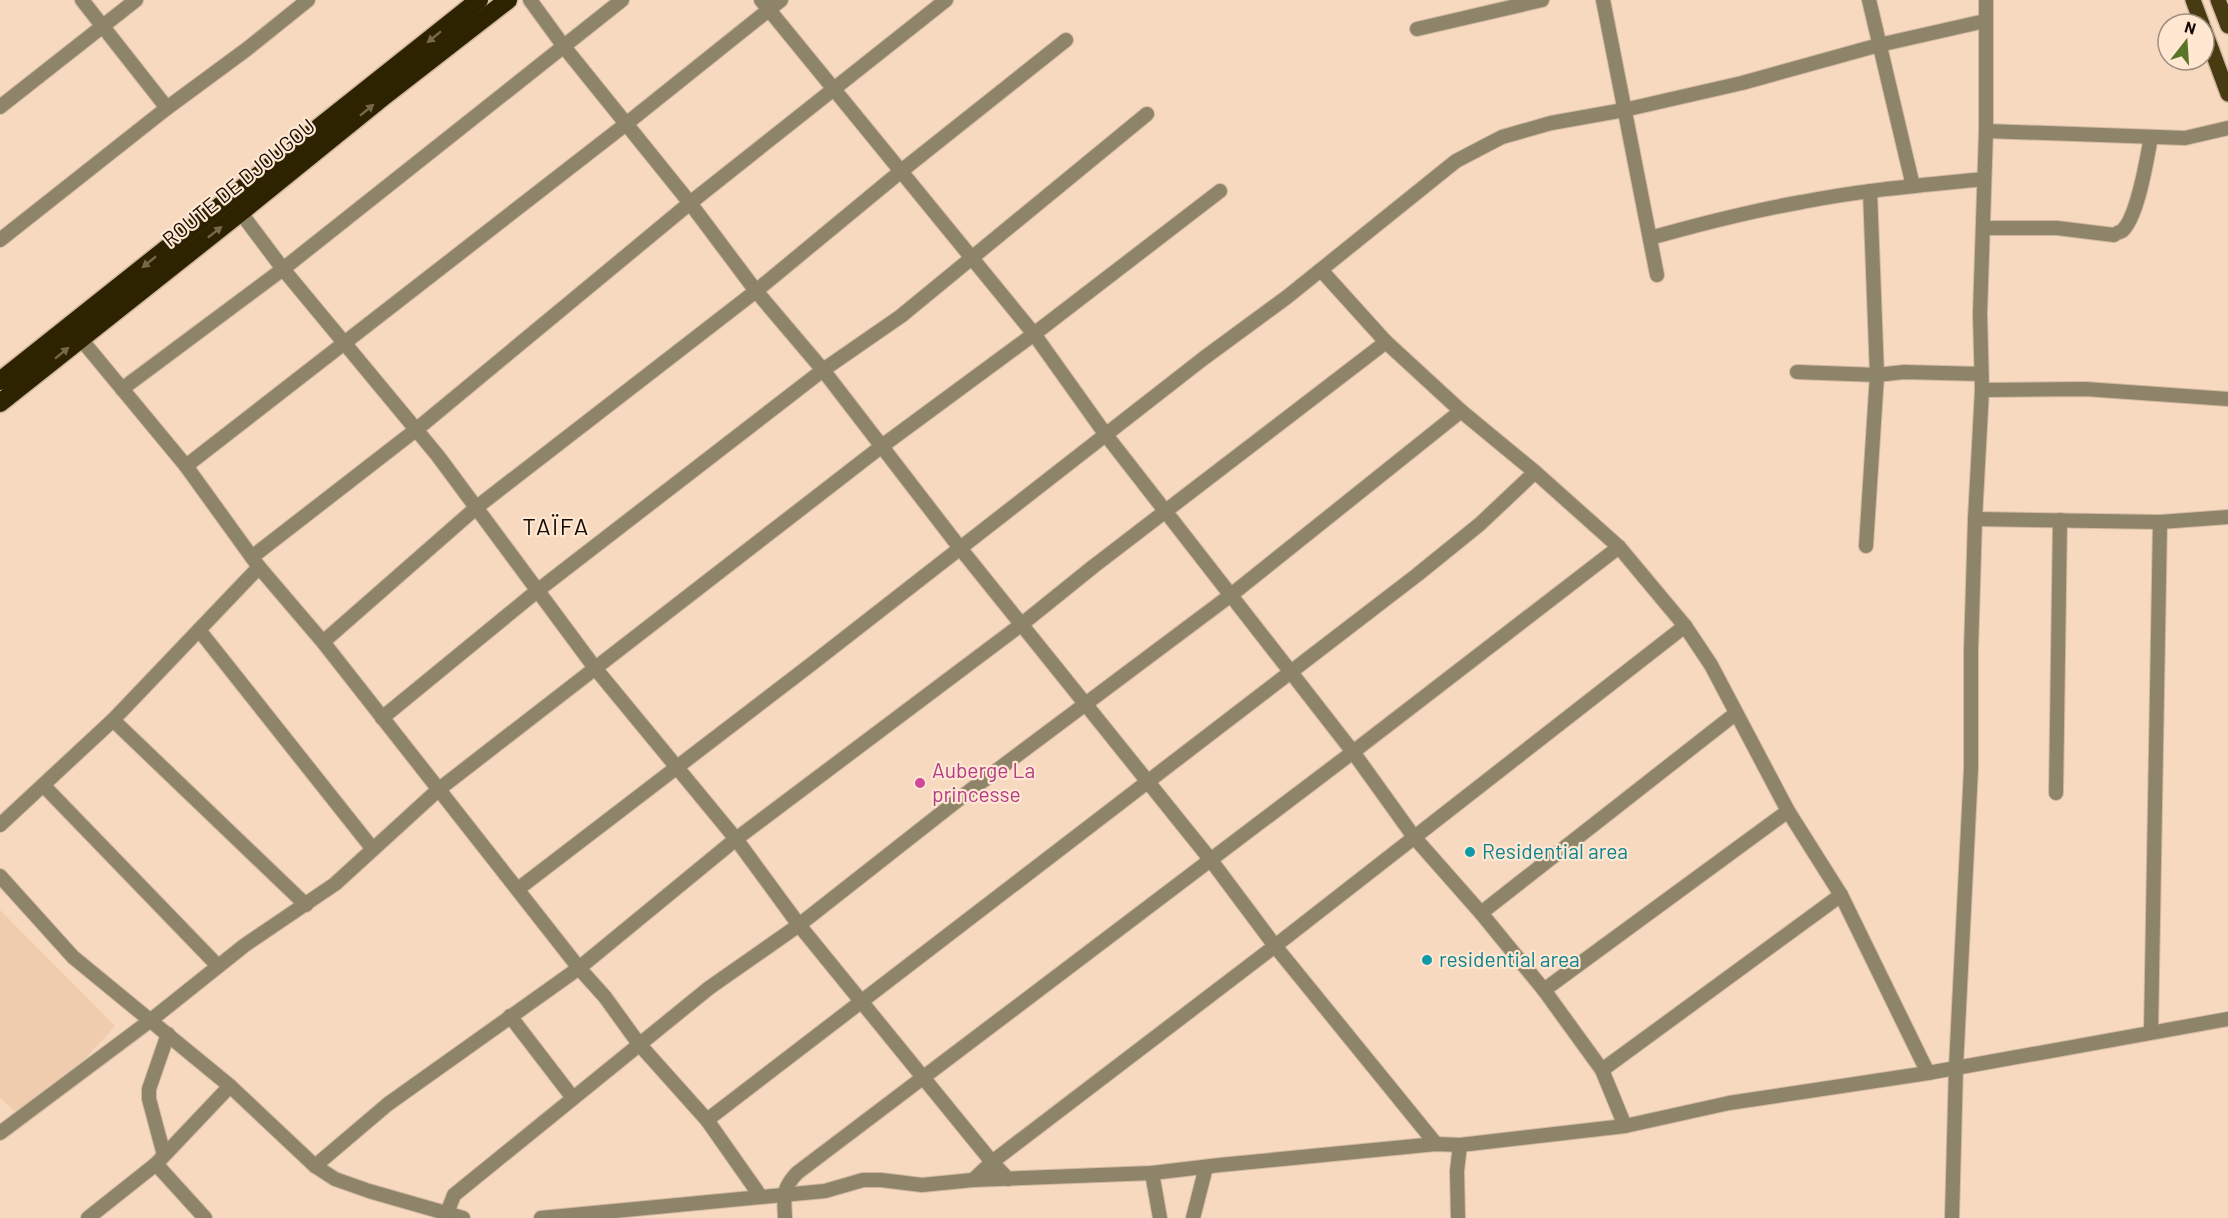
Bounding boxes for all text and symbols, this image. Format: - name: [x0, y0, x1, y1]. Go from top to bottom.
- north arrow: [2156, 12, 2216, 72]
- text: N: [2183, 17, 2198, 38]
- one-way arrow: [426, 30, 442, 43]
- one-way arrow: [359, 103, 375, 116]
- street label: ROUTE DE DJOUGOU: [157, 113, 319, 251]
- one-way arrow: [207, 226, 223, 239]
- one-way arrow: [142, 256, 157, 268]
- one-way arrow: [54, 346, 70, 359]
- district label: TAÏFA: [522, 511, 590, 540]
- place label: Auberge La princesse: [932, 757, 1035, 806]
- marker: Auberge La princesse: [913, 776, 927, 790]
- place label: Residential area: [1482, 838, 1628, 863]
- marker: Residential area: [1463, 845, 1477, 859]
- place label: residential area: [1439, 946, 1580, 971]
- marker: residential area: [1420, 953, 1434, 967]

